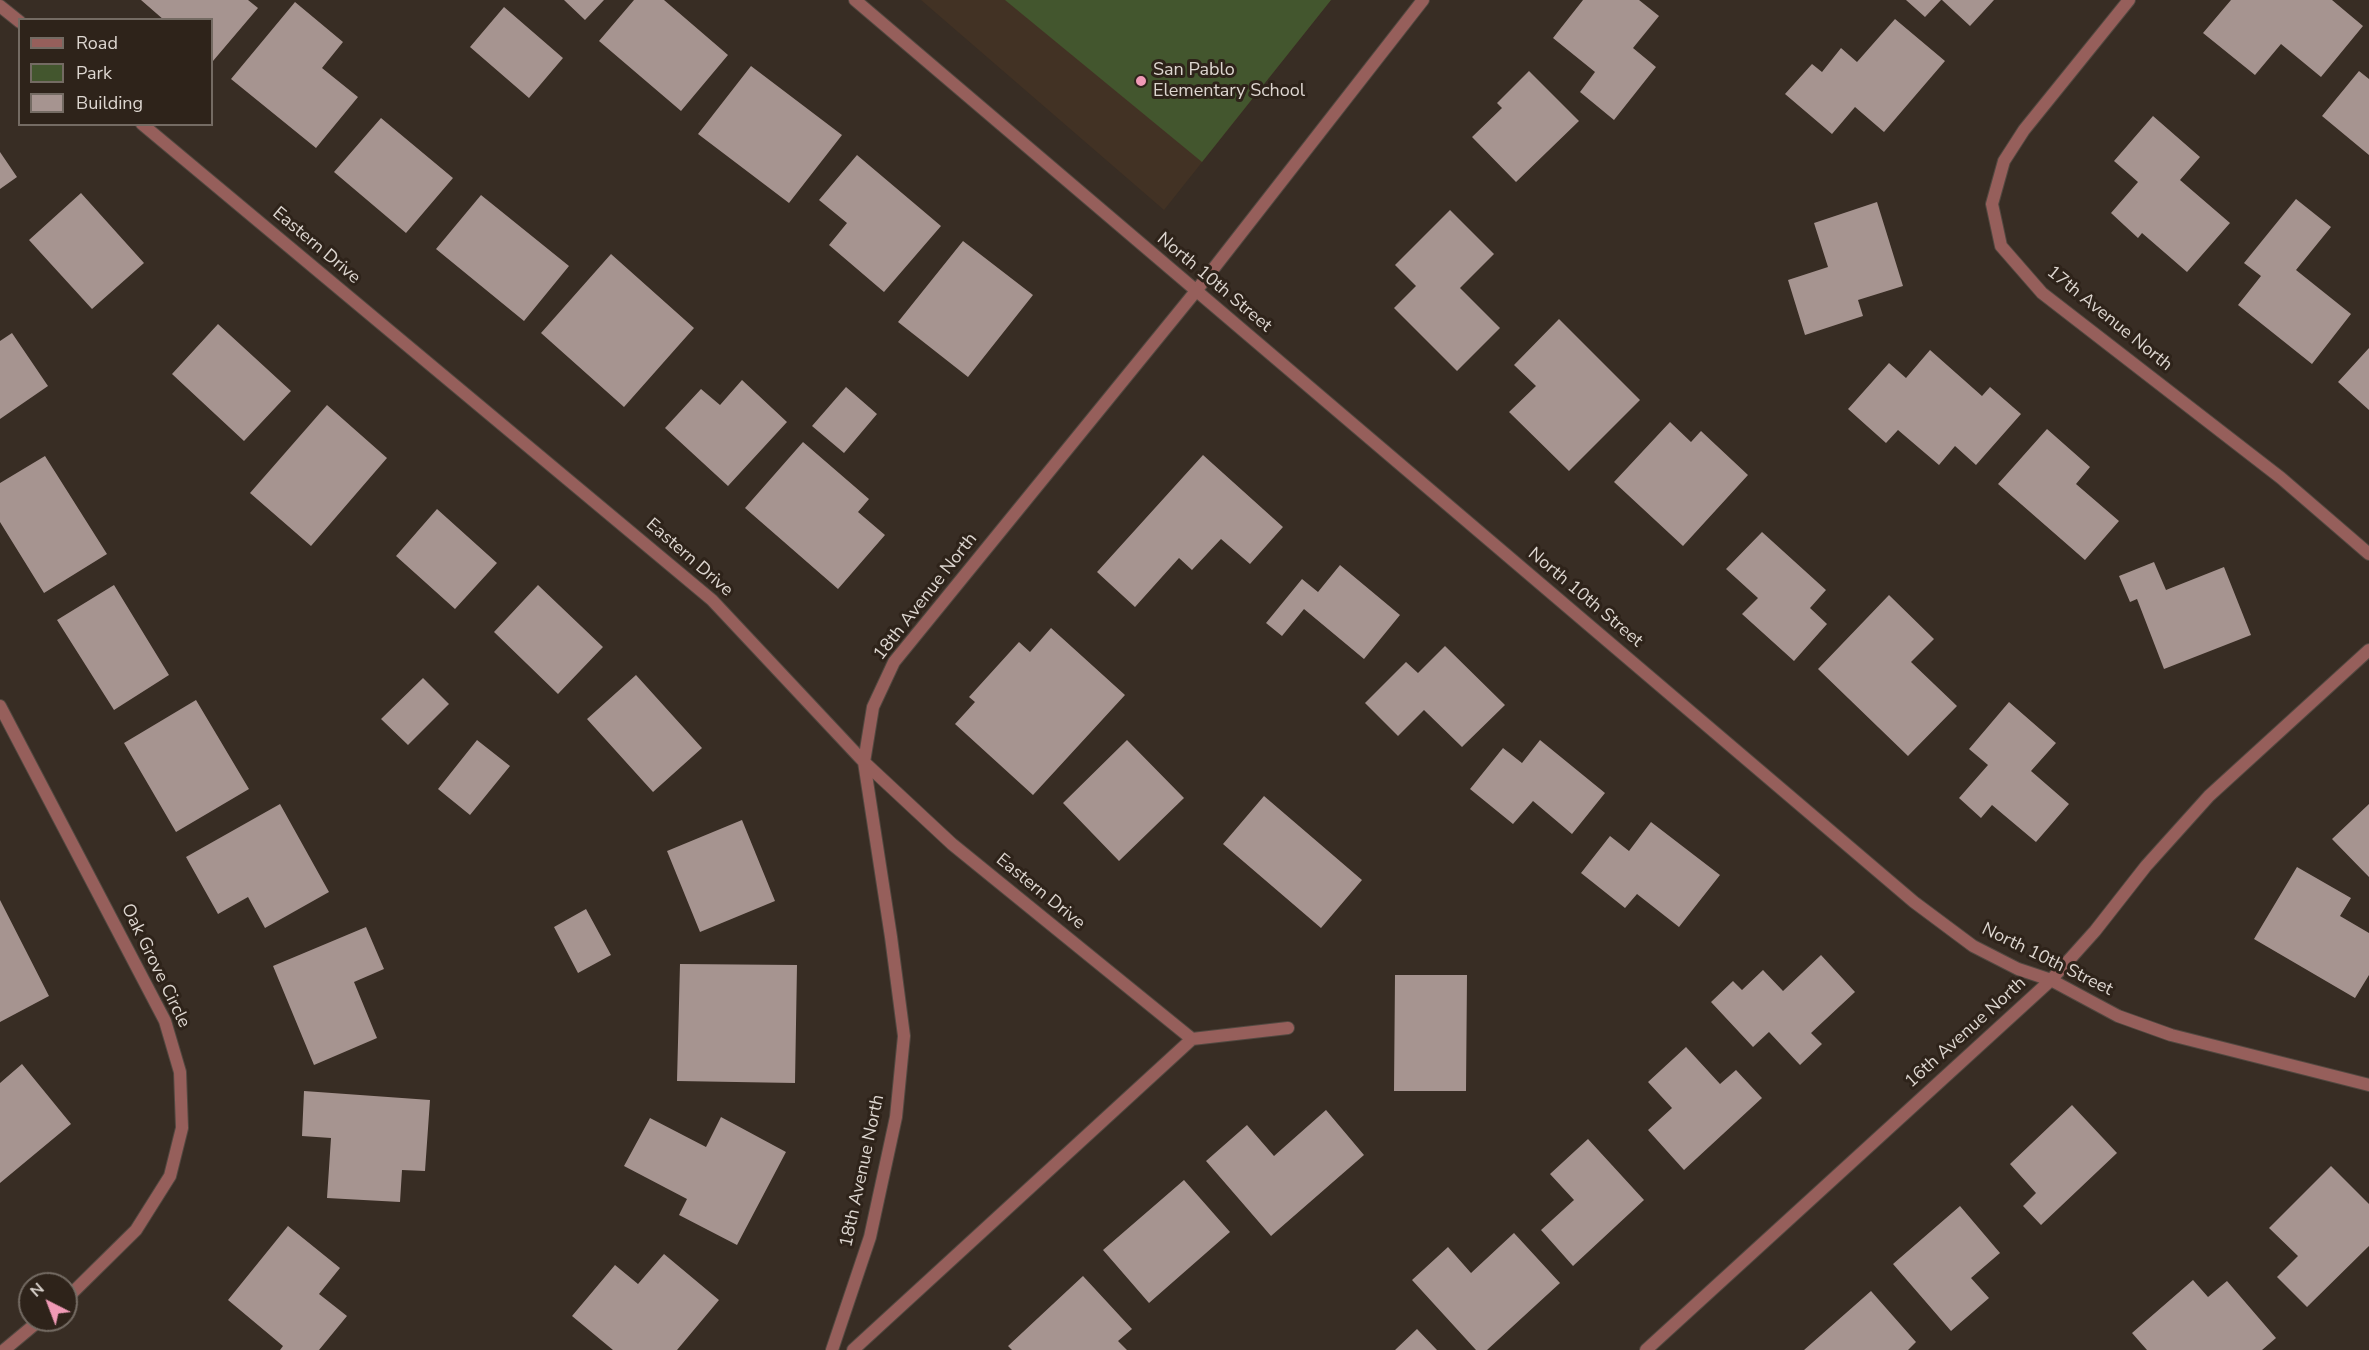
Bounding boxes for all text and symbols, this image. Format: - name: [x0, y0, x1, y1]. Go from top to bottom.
- legend: [18, 18, 213, 126]
- text: Road: [76, 31, 118, 55]
- place label: San Pablo Elementary School: [1153, 60, 1305, 103]
- text: Park: [76, 61, 112, 85]
- marker: San Pablo Elementary School: [1134, 74, 1148, 88]
- text: Building: [76, 91, 143, 115]
- street label: Eastern Drive: [268, 203, 364, 289]
- street label: North 10th Street: [1152, 229, 1276, 337]
- street label: 17th Avenue North: [2042, 262, 2176, 376]
- street label: Eastern Drive: [641, 514, 737, 602]
- street label: 18th Avenue North: [870, 529, 982, 665]
- street label: North 10th Street: [1523, 544, 1647, 652]
- street label: Eastern Drive: [991, 850, 1089, 934]
- street label: Oak Grove Circle: [116, 900, 194, 1032]
- street label: North 10th Street: [1978, 919, 2116, 1001]
- street label: 16th Avenue North: [1901, 973, 2031, 1093]
- street label: 18th Avenue North: [836, 1093, 890, 1249]
- north arrow: [18, 1272, 78, 1332]
- text: N: [25, 1278, 49, 1302]

